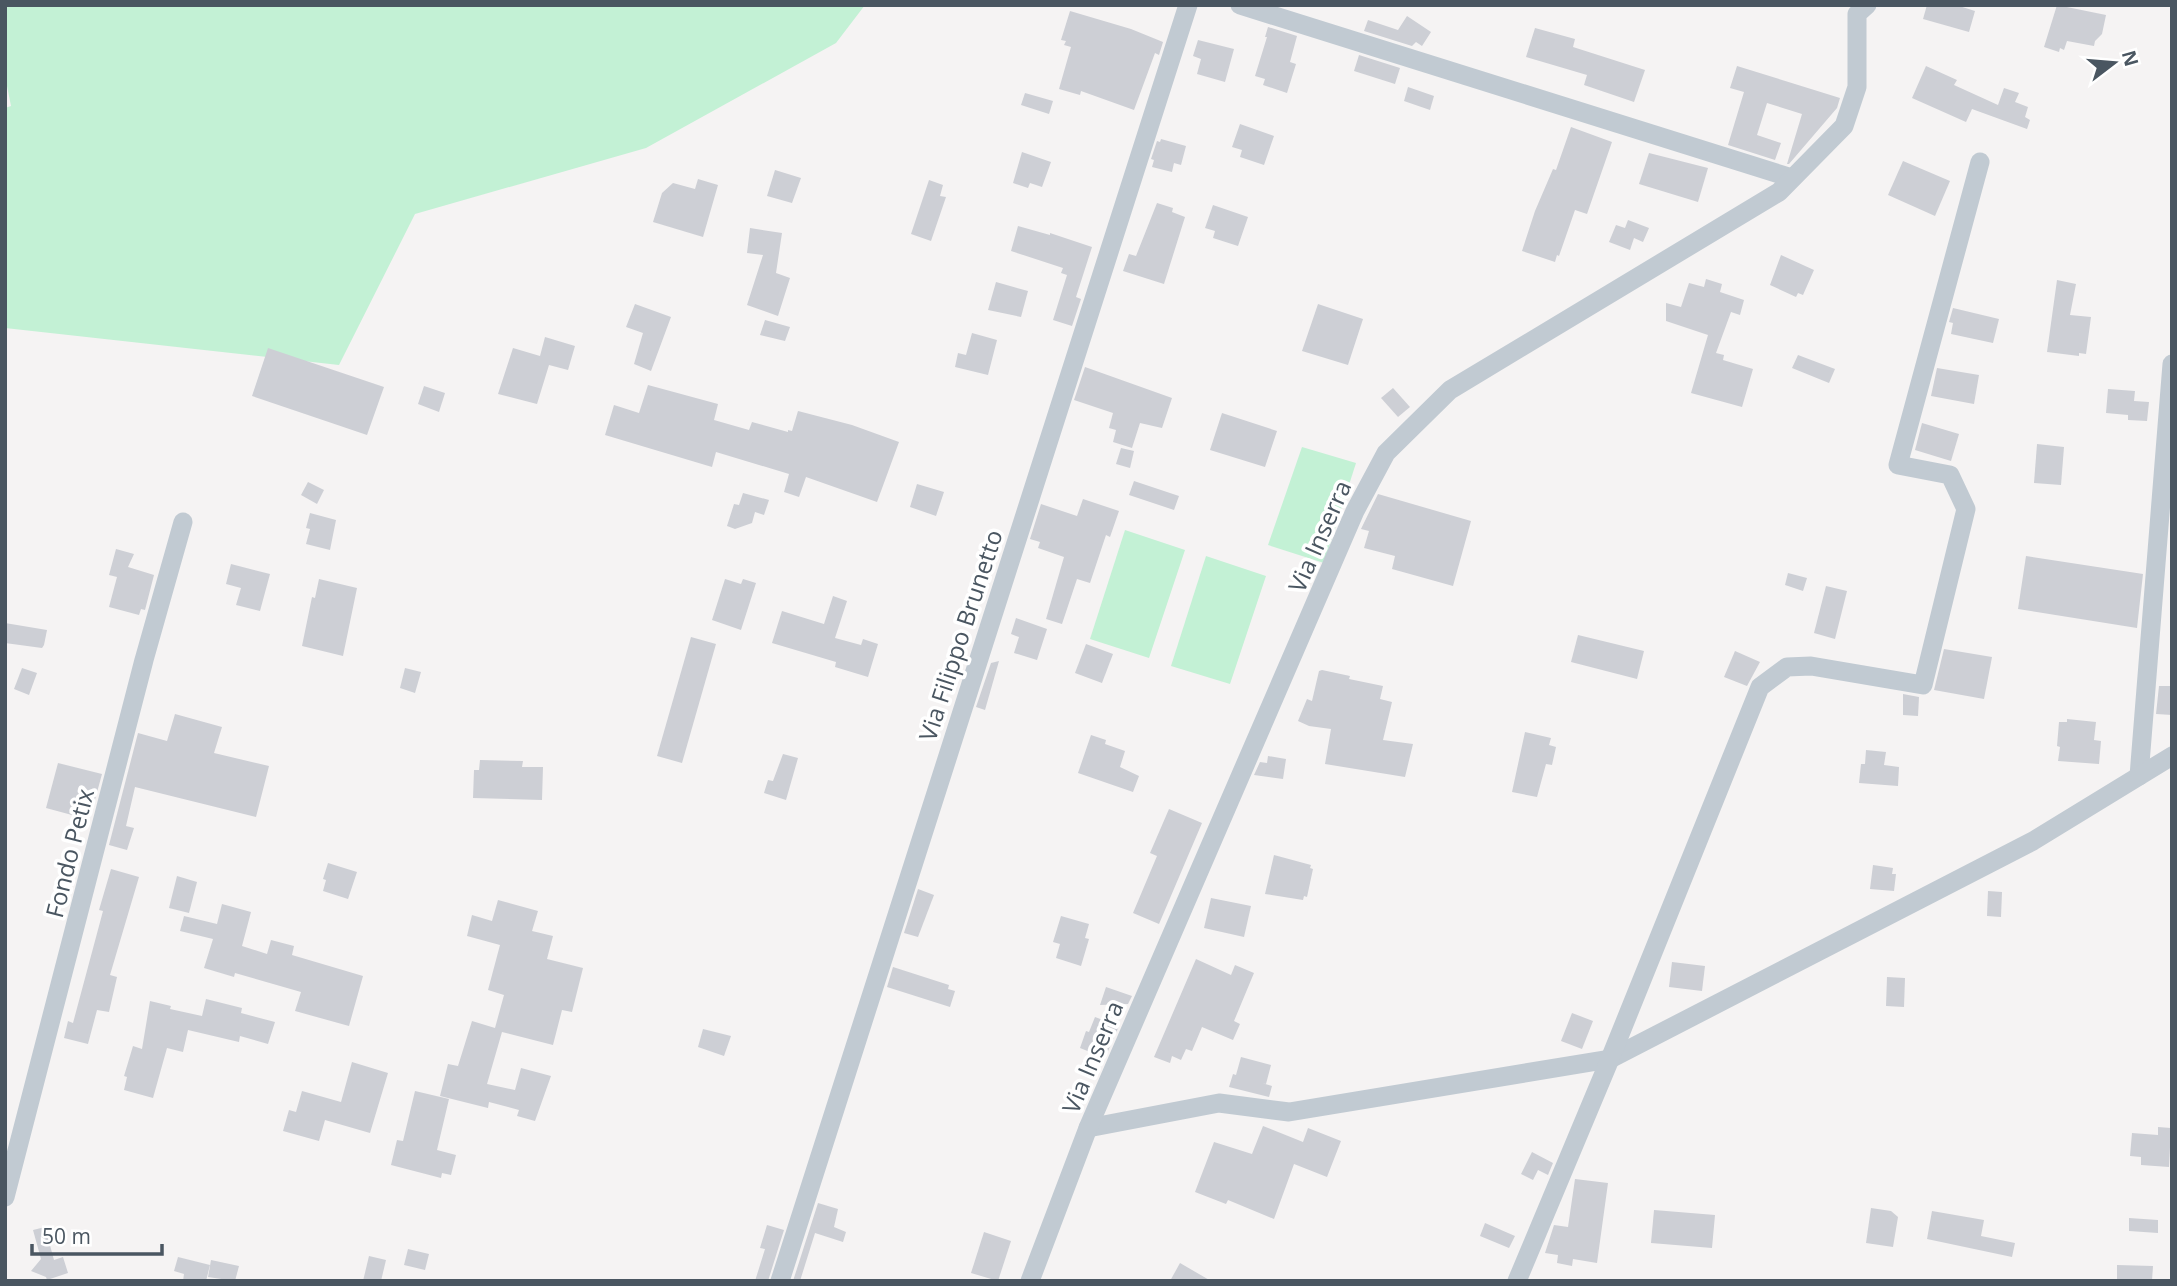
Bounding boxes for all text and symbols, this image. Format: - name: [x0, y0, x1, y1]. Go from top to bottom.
- north arrow: [2079, 28, 2149, 98]
- text: N: [2116, 47, 2145, 69]
- street label: Via Inserra: [1280, 475, 1358, 597]
- street label: Via Filippo Brunetto: [910, 525, 1010, 745]
- street label: Fondo Petix: [37, 785, 101, 921]
- street label: Via Inserra: [1054, 996, 1130, 1118]
- scale bar: [32, 1212, 161, 1256]
- text: 50 m: [42, 1222, 91, 1250]

